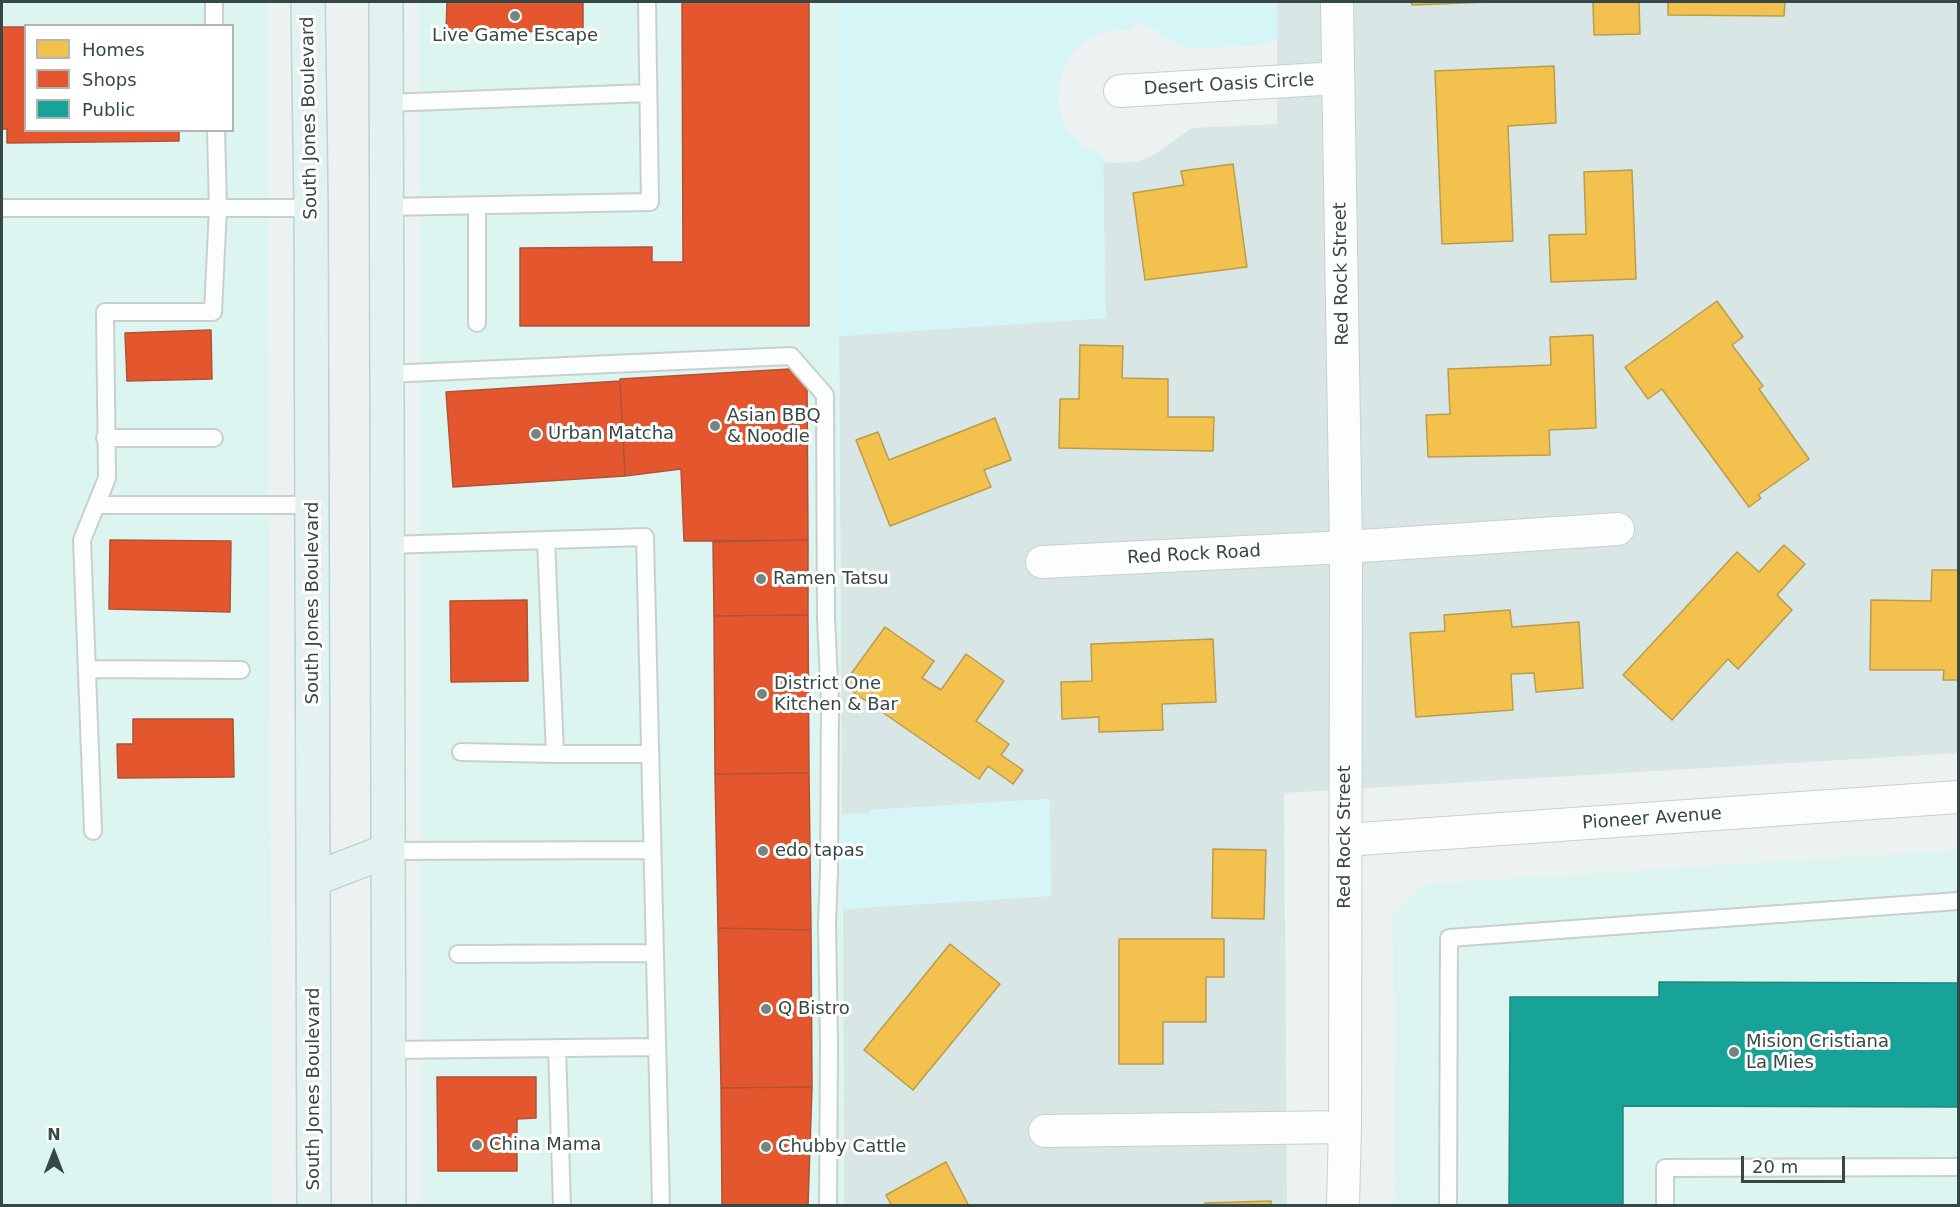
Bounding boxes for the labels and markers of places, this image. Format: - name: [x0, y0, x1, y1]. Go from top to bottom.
- marker: Live Game Escape: [508, 9, 522, 23]
- place label: Live Game Escape: [432, 25, 598, 47]
- place label: Asian BBQ & Noodle: [727, 405, 821, 448]
- marker: Asian BBQ & Noodle: [708, 419, 722, 433]
- place label: Urban Matcha: [548, 423, 674, 445]
- marker: Urban Matcha: [529, 427, 543, 441]
- place label: Ramen Tatsu: [773, 568, 889, 590]
- marker: Ramen Tatsu: [754, 572, 768, 586]
- place label: District One Kitchen & Bar: [774, 673, 898, 716]
- marker: District One Kitchen & Bar: [755, 687, 769, 701]
- place label: edo tapas: [775, 840, 864, 862]
- marker: edo tapas: [756, 844, 770, 858]
- place label: Q Bistro: [778, 998, 850, 1020]
- marker: Q Bistro: [759, 1002, 773, 1016]
- place label: Mision Cristiana La Mies: [1746, 1031, 1889, 1074]
- marker: Mision Cristiana La Mies: [1727, 1045, 1741, 1059]
- place label: China Mama: [489, 1134, 601, 1156]
- place label: Chubby Cattle: [778, 1136, 906, 1158]
- marker: China Mama: [470, 1138, 484, 1152]
- marker: Chubby Cattle: [759, 1140, 773, 1154]

